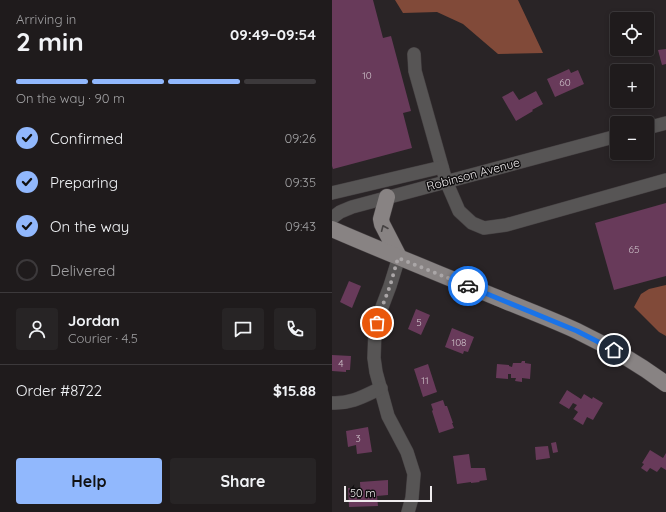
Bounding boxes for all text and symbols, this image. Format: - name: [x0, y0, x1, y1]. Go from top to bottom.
- text: Arriving in: [16, 11, 76, 27]
- map controls: [610, 12, 654, 160]
- button: locate: [610, 12, 654, 56]
- text: 2 min: [16, 25, 84, 58]
- text: 09:49–09:54: [230, 25, 316, 44]
- button: +: [610, 64, 654, 108]
- house number: 10: [362, 69, 372, 82]
- house number: 60: [559, 76, 571, 89]
- text: On the way · 90 m: [16, 90, 125, 106]
- button: −: [610, 116, 654, 160]
- icon: check: [16, 127, 38, 149]
- text: Confirmed: [50, 129, 123, 148]
- text: 09:26: [284, 130, 316, 146]
- street label: Robinson Avenue: [425, 154, 522, 194]
- icon: check: [16, 171, 38, 193]
- text: Preparing: [50, 173, 118, 192]
- text: 09:35: [285, 174, 316, 190]
- icon: check: [16, 215, 38, 237]
- text: On the way: [50, 217, 129, 236]
- text: 09:43: [285, 218, 316, 234]
- one-way arrow: [381, 225, 389, 233]
- house number: 65: [629, 243, 639, 256]
- text: Delivered: [50, 261, 115, 280]
- courier: [448, 266, 488, 306]
- icon: car: [457, 275, 479, 297]
- pin: [360, 306, 394, 340]
- button: person: [16, 308, 58, 350]
- button: chat: [222, 308, 264, 350]
- button: phone: [274, 308, 316, 350]
- text: Jordan: [68, 311, 120, 330]
- icon: bag: [366, 312, 388, 334]
- house number: 5: [416, 316, 422, 329]
- text: Courier · 4.5: [68, 330, 138, 346]
- pin: [597, 333, 631, 367]
- house number: 108: [451, 336, 467, 349]
- icon: home: [603, 339, 625, 361]
- house number: 4: [338, 357, 344, 370]
- house number: 11: [421, 374, 429, 387]
- text: Order #8722: [16, 381, 102, 400]
- text: $15.88: [273, 381, 316, 400]
- house number: 3: [355, 432, 361, 445]
- button: Help: [16, 458, 162, 504]
- button: Share: [170, 458, 316, 504]
- scale bar: [344, 484, 432, 503]
- text: 50 m: [350, 486, 376, 500]

